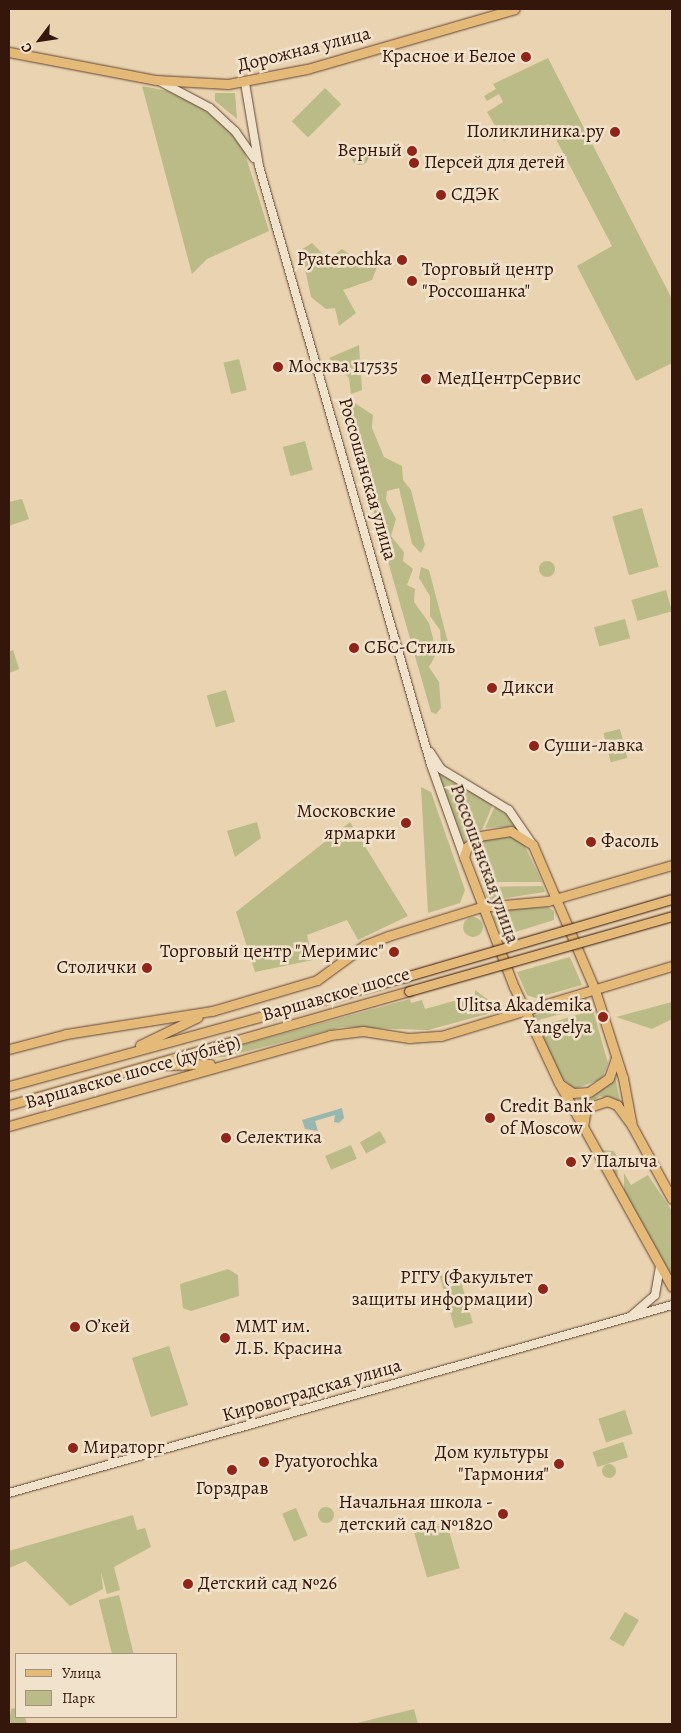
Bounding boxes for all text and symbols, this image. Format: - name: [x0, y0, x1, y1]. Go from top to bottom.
- north arrow: [15, 15, 65, 65]
- street label: Дорожная улица: [235, 22, 373, 78]
- text: С: [16, 39, 37, 57]
- place label: Красное и Белое: [382, 46, 516, 68]
- marker: Красное и Белое: [520, 51, 532, 63]
- place label: Поликлиника.ру: [466, 121, 604, 143]
- marker: Поликлиника.ру: [608, 125, 622, 139]
- place label: Верный: [337, 140, 402, 162]
- marker: Верный: [406, 145, 418, 157]
- place label: Персей для детей: [424, 152, 565, 174]
- marker: Персей для детей: [408, 157, 420, 169]
- place label: СДЭК: [451, 184, 499, 206]
- marker: СДЭК: [435, 189, 447, 201]
- place label: Pyaterochka: [297, 249, 392, 271]
- marker: Pyaterochka: [396, 254, 408, 266]
- place label: Торговый центр "Россошанка": [422, 259, 554, 303]
- marker: Торговый центр "Россошанка": [406, 275, 418, 287]
- place label: Москва 117535: [288, 356, 398, 378]
- marker: Москва 117535: [272, 361, 284, 373]
- place label: МедЦентрСервис: [437, 368, 581, 390]
- marker: МедЦентрСервис: [419, 372, 433, 386]
- street label: Россошанская улица: [333, 395, 401, 563]
- place label: СБС-Стиль: [364, 637, 455, 659]
- marker: СБС-Стиль: [348, 642, 360, 654]
- place label: Дикси: [502, 677, 554, 699]
- marker: Дикси: [486, 682, 498, 694]
- place label: Суши-лавка: [544, 735, 644, 757]
- marker: Суши-лавка: [528, 740, 540, 752]
- street label: Россошанская улица: [445, 781, 523, 947]
- place label: Московские ярмарки: [296, 801, 396, 845]
- marker: Московские ярмарки: [400, 817, 412, 829]
- place label: Фасоль: [601, 831, 658, 853]
- marker: Фасоль: [585, 836, 597, 848]
- place label: Торговый центр "Меримис": [160, 941, 384, 963]
- marker: Торговый центр "Меримис": [388, 946, 400, 958]
- place label: Столички: [56, 957, 137, 979]
- marker: Столички: [141, 962, 153, 974]
- street label: Варшавское шоссе: [259, 963, 413, 1027]
- place label: Ulitsa Akademika Yangelya: [456, 995, 592, 1039]
- marker: Ulitsa Akademika Yangelya: [596, 1010, 610, 1024]
- street label: Варшавское шоссе (дублёр): [23, 1031, 243, 1115]
- place label: Credit Bank of Moscow: [500, 1096, 593, 1140]
- marker: Credit Bank of Moscow: [484, 1112, 496, 1124]
- place label: Селектика: [236, 1127, 322, 1149]
- marker: Селектика: [220, 1132, 232, 1144]
- place label: У Палыча: [581, 1151, 658, 1173]
- marker: У Палыча: [565, 1156, 577, 1168]
- place label: РГГУ (Факультет защиты информации): [352, 1267, 533, 1311]
- marker: РГГУ (Факультет защиты информации): [537, 1283, 549, 1295]
- place label: О’кей: [85, 1316, 130, 1338]
- place label: ММТ им. Л.Б. Красина: [235, 1316, 343, 1360]
- marker: О’кей: [69, 1321, 81, 1333]
- marker: ММТ им. Л.Б. Красина: [219, 1332, 231, 1344]
- street label: Кировоградская улица: [220, 1354, 404, 1428]
- place label: Мираторг: [83, 1437, 165, 1459]
- marker: Мираторг: [67, 1442, 79, 1454]
- place label: Дом культуры "Гармония": [435, 1442, 549, 1486]
- place label: Pyatyorochka: [274, 1451, 378, 1473]
- marker: Pyatyorochka: [258, 1456, 270, 1468]
- marker: Дом культуры "Гармония": [553, 1458, 565, 1470]
- marker: Горздрав: [226, 1464, 238, 1476]
- place label: Горздрав: [196, 1478, 268, 1500]
- place label: Начальная школа - детский сад №1820: [338, 1492, 493, 1536]
- marker: Начальная школа - детский сад №1820: [497, 1508, 509, 1520]
- place label: Детский сад №26: [198, 1573, 337, 1595]
- marker: Детский сад №26: [182, 1578, 194, 1590]
- legend: [15, 1653, 178, 1718]
- text: Улица: [62, 1663, 101, 1683]
- text: Парк: [62, 1688, 95, 1708]

